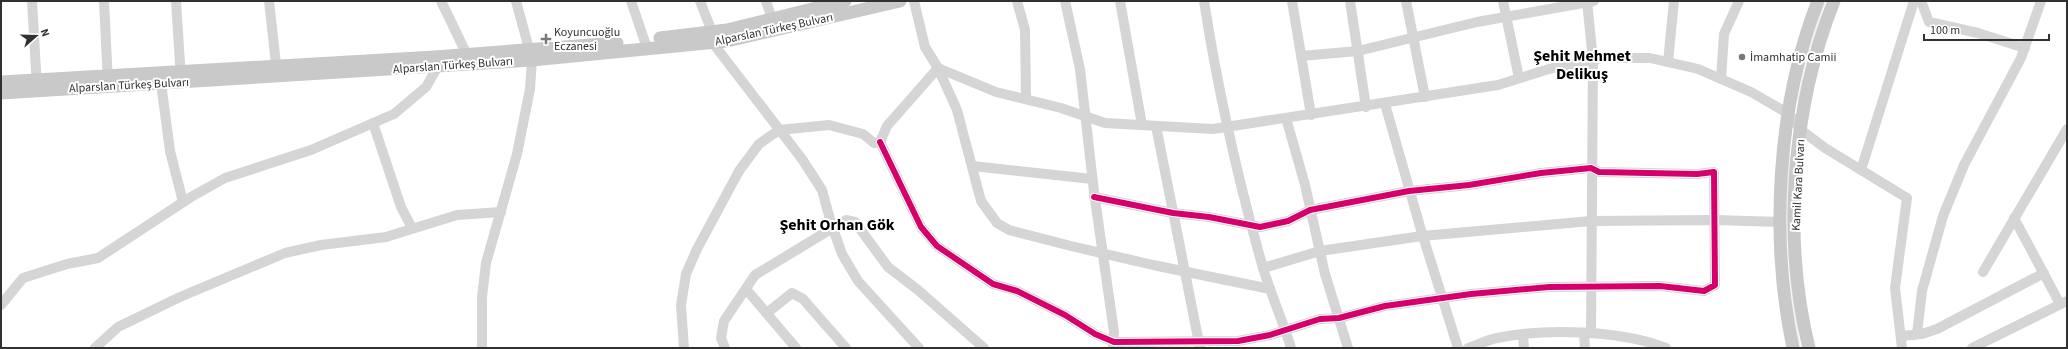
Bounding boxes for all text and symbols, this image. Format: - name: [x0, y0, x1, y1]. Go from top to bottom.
- street label: Alparslan Türkeş Bulvarı: [714, 9, 835, 50]
- north arrow: [16, 16, 56, 56]
- scale bar: [1924, 16, 2049, 42]
- text: 100 m: [1930, 22, 1960, 39]
- place label: Koyuncuoğlu Eczanesi: [554, 24, 620, 55]
- text: N: [37, 27, 53, 39]
- marker: Koyuncuoğlu Eczanesi: [541, 34, 551, 44]
- district label: Şehit Mehmet Delikuş: [1533, 45, 1631, 85]
- place label: İmamhatip Camii: [1750, 49, 1836, 66]
- marker: İmamhatip Camii: [1737, 52, 1747, 62]
- street label: Alparslan Türkeş Bulvarı: [392, 53, 514, 78]
- street label: Alparslan Türkeş Bulvarı: [69, 74, 189, 97]
- street label: Kamil Kara Bulvarı: [1788, 139, 1809, 231]
- district label: Şehit Orhan Gök: [779, 214, 895, 236]

